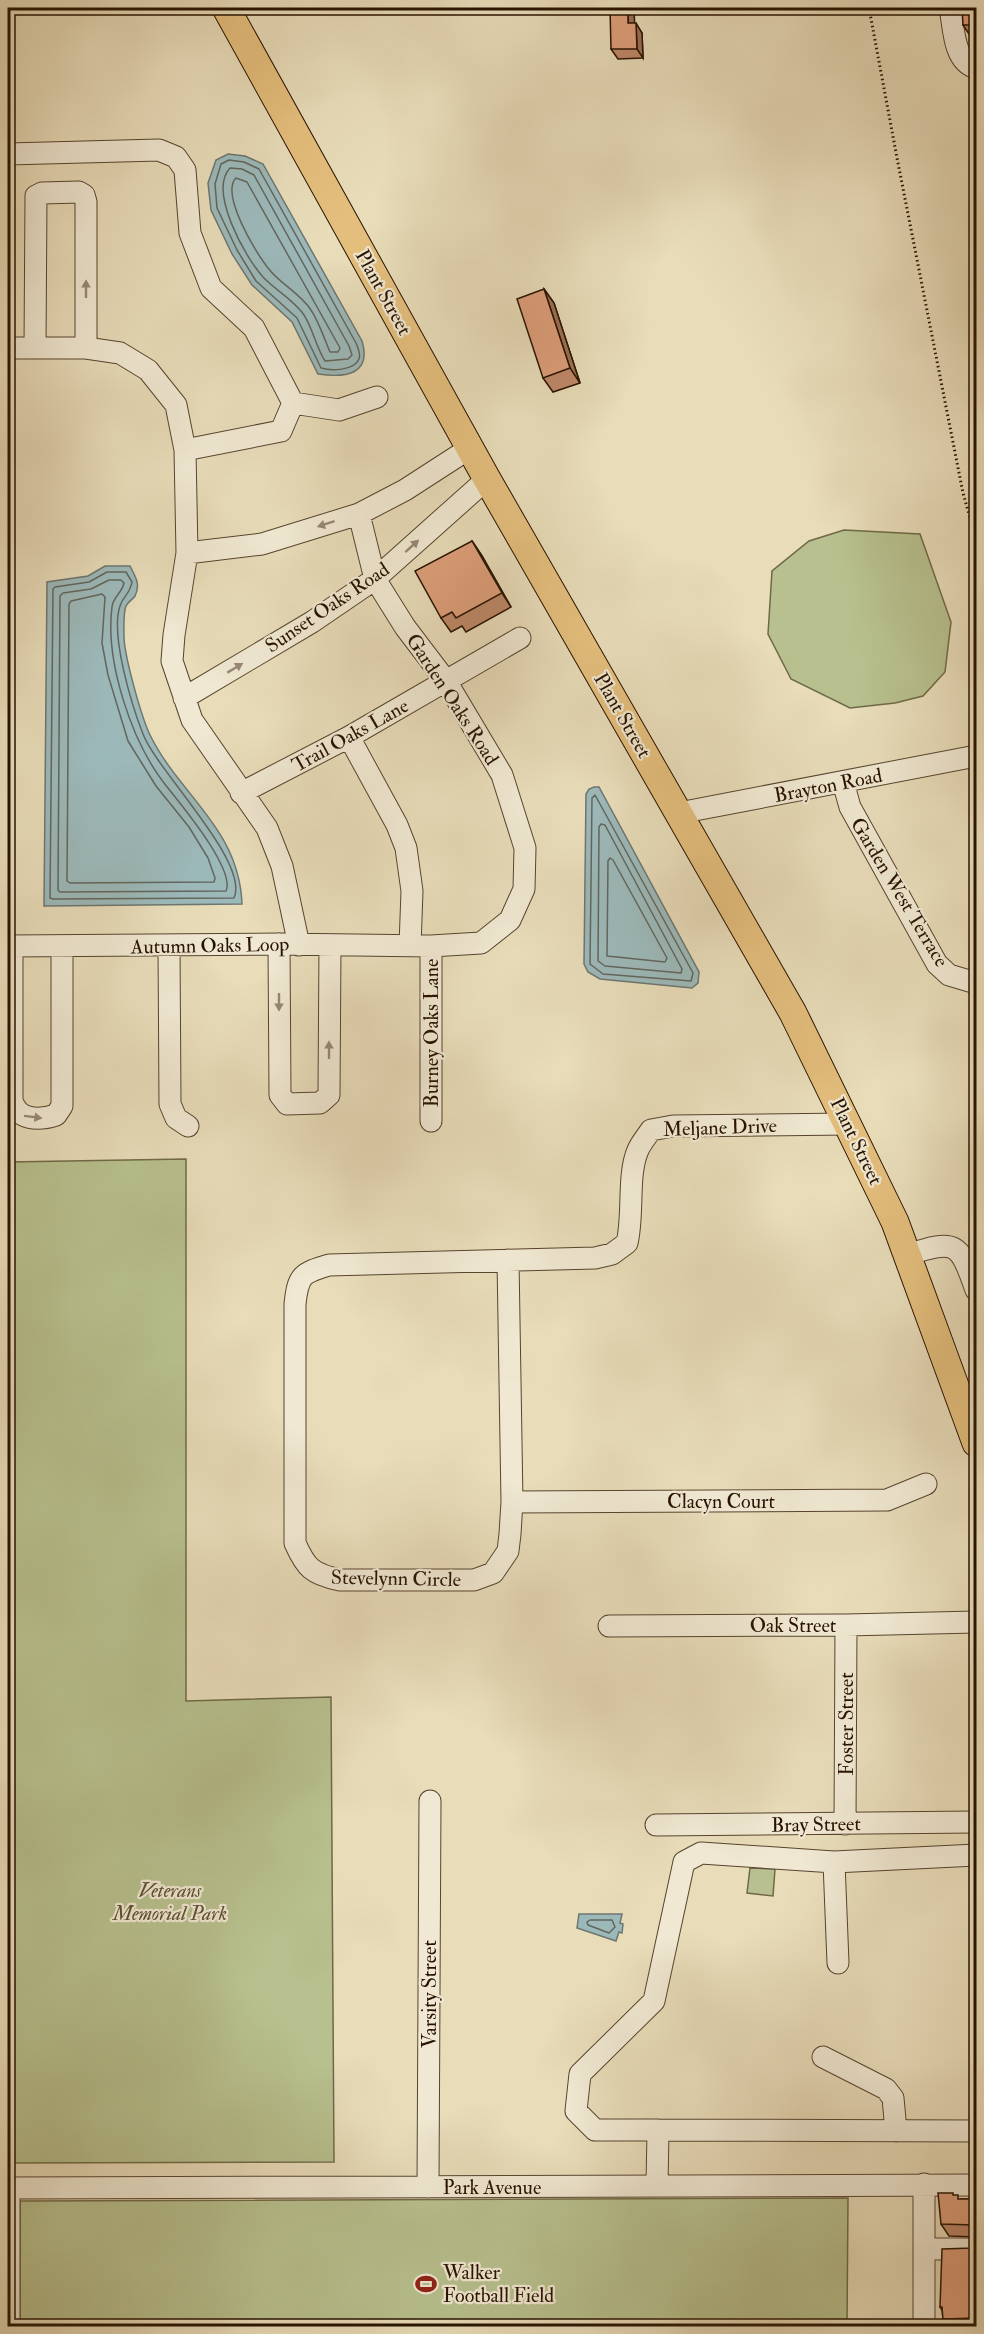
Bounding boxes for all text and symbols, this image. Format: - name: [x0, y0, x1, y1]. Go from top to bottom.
- street label: Plant Street: [350, 245, 418, 340]
- one-way arrow: [81, 280, 91, 299]
- one-way arrow: [317, 520, 335, 530]
- one-way arrow: [404, 540, 419, 553]
- street label: Sunset Oaks Road: [260, 557, 394, 658]
- street label: Garden Oaks Road: [401, 629, 505, 770]
- one-way arrow: [227, 663, 243, 674]
- street label: Plant Street: [588, 668, 657, 763]
- street label: Trail Oaks Lane: [288, 693, 413, 778]
- street label: Brayton Road: [772, 763, 884, 808]
- street label: Garden West Terrace: [845, 813, 954, 971]
- street label: Autumn Oaks Loop: [129, 932, 290, 960]
- street label: Burney Oaks Lane: [419, 959, 444, 1107]
- one-way arrow: [274, 993, 284, 1012]
- one-way arrow: [324, 1040, 334, 1059]
- street label: Plant Street: [825, 1093, 889, 1189]
- one-way arrow: [24, 1112, 43, 1122]
- street label: Meljane Drive: [663, 1113, 777, 1142]
- street label: Clacyn Court: [667, 1489, 775, 1514]
- street label: Stevelynn Circle: [331, 1565, 461, 1592]
- street label: Oak Street: [750, 1613, 837, 1638]
- street label: Foster Street: [834, 1672, 859, 1776]
- street label: Bray Street: [771, 1811, 862, 1838]
- park label: Veterans Memorial Park: [112, 1878, 227, 1926]
- street label: Varsity Street: [417, 1940, 442, 2048]
- street label: Park Avenue: [443, 2175, 541, 2200]
- place label: Walker Football Field: [442, 2260, 554, 2308]
- sports icon: Walker Football Field: [414, 2272, 438, 2296]

